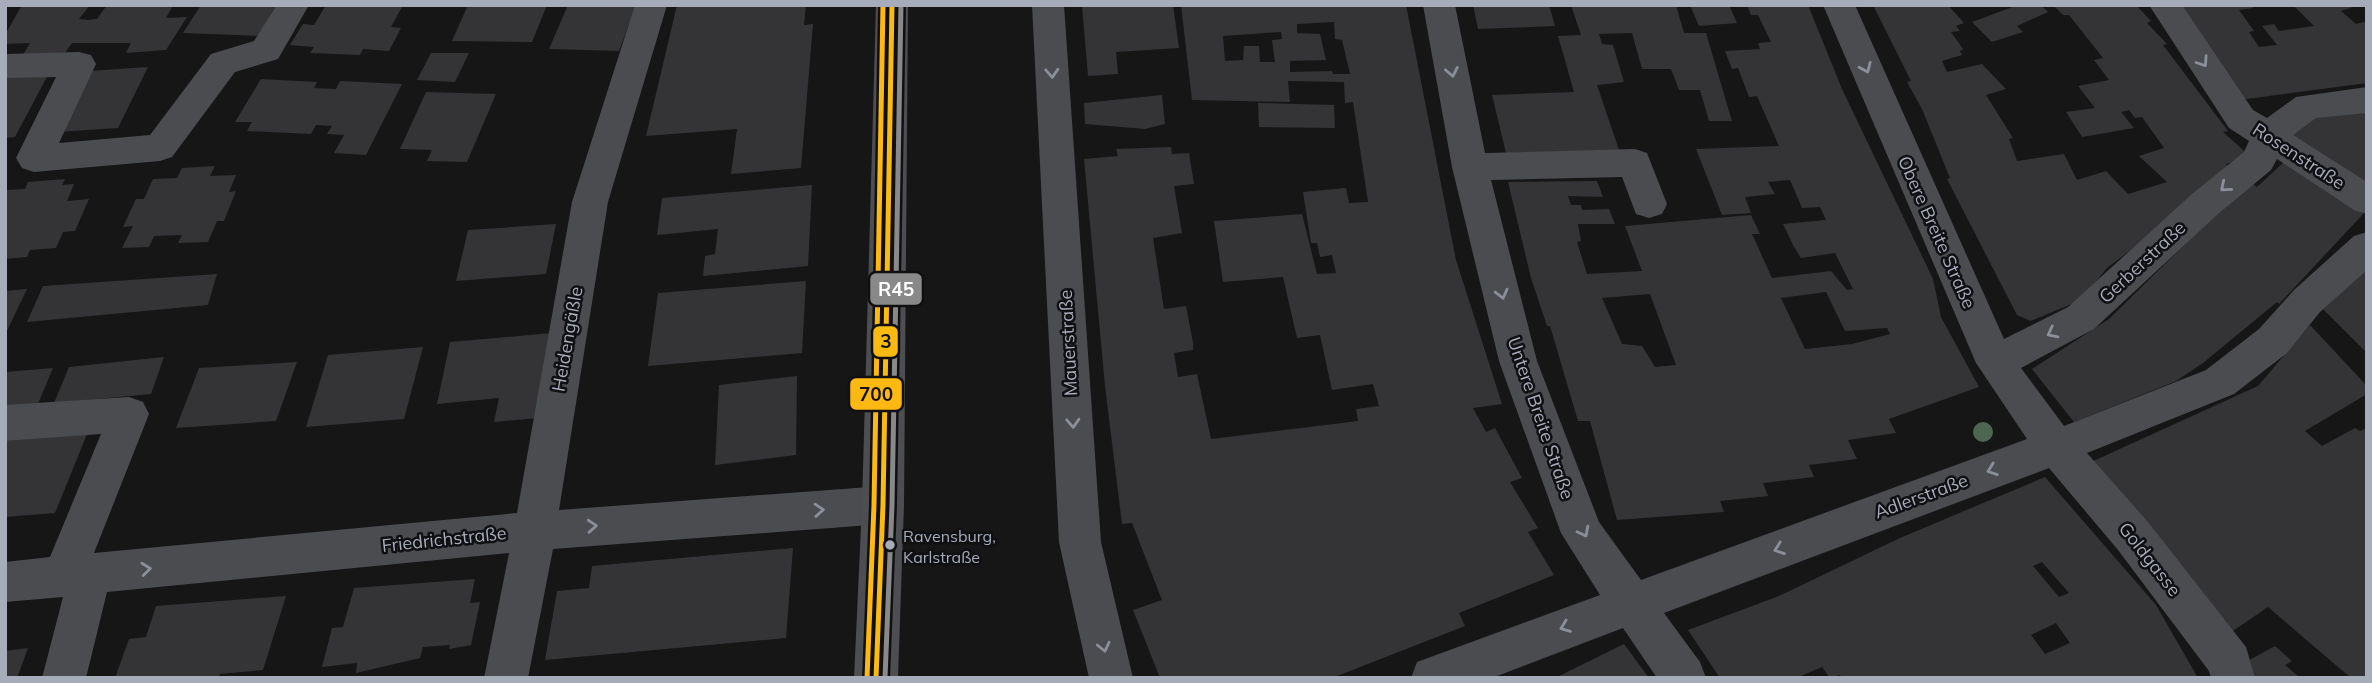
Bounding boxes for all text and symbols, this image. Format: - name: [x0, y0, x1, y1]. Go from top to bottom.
- one-way arrow: [2195, 54, 2207, 67]
- one-way arrow: [1858, 61, 1872, 73]
- one-way arrow: [1443, 66, 1458, 78]
- one-way arrow: [1044, 68, 1059, 79]
- street label: Rosenstraße: [2249, 118, 2349, 194]
- street label: Obere Breite Straße: [1893, 152, 1981, 312]
- one-way arrow: [2221, 179, 2234, 191]
- street label: Gerberstraße: [2094, 216, 2190, 308]
- line badge: R45: [869, 272, 923, 306]
- text: R45: [878, 277, 914, 301]
- street label: Heidengäßle: [546, 285, 588, 393]
- one-way arrow: [1494, 288, 1508, 300]
- street label: Mauerstraße: [1054, 289, 1082, 397]
- line badge: 3: [872, 325, 899, 358]
- one-way arrow: [2047, 325, 2059, 338]
- text: 3: [880, 329, 892, 353]
- street label: Untere Breite Straße: [1502, 334, 1580, 502]
- line badge: 700: [849, 377, 903, 411]
- text: 700: [859, 382, 893, 406]
- one-way arrow: [1066, 418, 1081, 429]
- one-way arrow: [1987, 462, 1999, 476]
- street label: Adlerstraße: [1871, 468, 1971, 524]
- one-way arrow: [814, 503, 825, 518]
- street label: Goldgasse: [2114, 517, 2186, 601]
- one-way arrow: [587, 519, 598, 534]
- street label: Friedrichstraße: [381, 521, 507, 557]
- one-way arrow: [1575, 525, 1589, 537]
- place label: Ravensburg, Karlstraße: [903, 526, 996, 567]
- marker: Ravensburg, Karlstraße: [883, 538, 897, 552]
- one-way arrow: [1773, 540, 1785, 554]
- one-way arrow: [141, 561, 152, 576]
- one-way arrow: [1560, 619, 1572, 633]
- one-way arrow: [1096, 641, 1111, 653]

